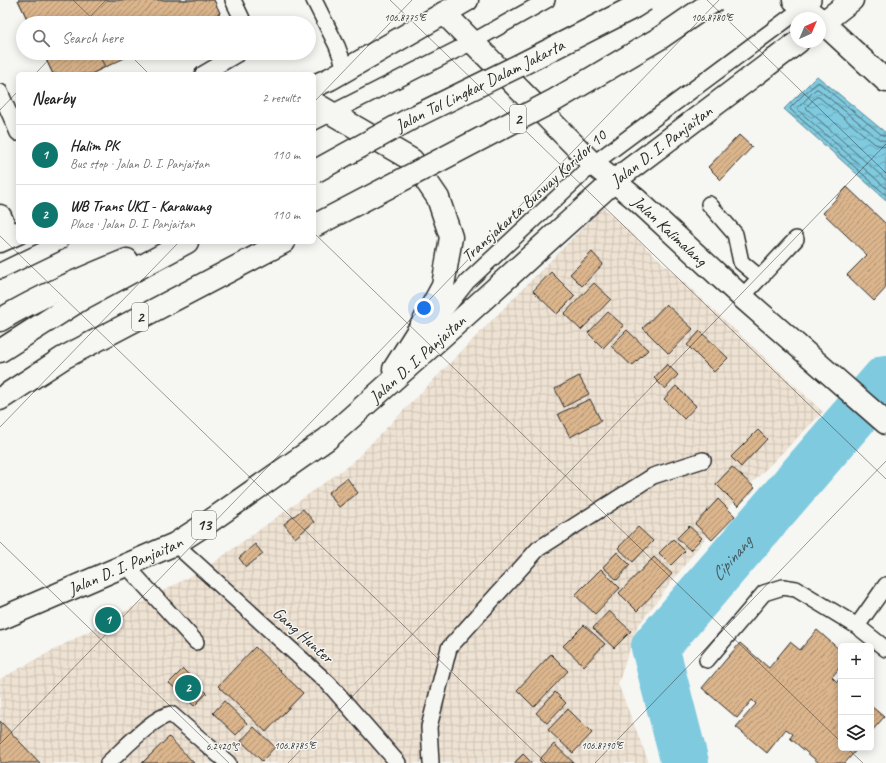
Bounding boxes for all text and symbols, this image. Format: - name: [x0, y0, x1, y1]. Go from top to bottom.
- text: 106.8775°E: [384, 11, 428, 24]
- text: 106.8780°E: [691, 11, 735, 24]
- north arrow: [790, 12, 826, 48]
- search box: [16, 16, 316, 60]
- icon: search: [30, 27, 52, 49]
- text: Search here: [62, 29, 123, 48]
- street label: Jalan Tol Lingkar Dalam Jakarta: [390, 33, 569, 136]
- text: Nearby: [32, 88, 75, 109]
- text: 2 results: [262, 90, 300, 106]
- street label: Jalan D. I. Panjaitan: [605, 99, 717, 191]
- road number: 2: [510, 105, 526, 133]
- street label: Transjakarta Busway Koridor 10: [457, 124, 612, 267]
- text: Halim PK: [70, 137, 118, 156]
- text: 1: [42, 147, 48, 163]
- text: 110 m: [272, 147, 300, 163]
- text: Bus stop · Jalan D. I. Panjaitan: [70, 156, 209, 172]
- street label: Jalan Kalimalang: [627, 190, 713, 271]
- text: WB Trans UKI - Karawang: [70, 197, 211, 216]
- text: 2: [42, 207, 48, 223]
- text: 110 m: [272, 207, 300, 223]
- text: Place · Jalan D. I. Panjaitan: [70, 216, 195, 232]
- your location: [414, 298, 434, 318]
- road number: 2: [132, 303, 148, 331]
- street label: Jalan D. I. Panjaitan: [364, 309, 471, 408]
- road number: 13: [192, 511, 216, 539]
- water label: Cipinang: [706, 529, 759, 585]
- street label: Jalan D. I. Panjaitan: [64, 531, 187, 600]
- street label: Gang Hunter: [268, 602, 339, 669]
- pin: 1: [95, 605, 121, 635]
- map controls: [838, 643, 874, 751]
- button: +: [838, 643, 874, 679]
- pin: 2: [175, 673, 201, 703]
- button: −: [838, 679, 874, 715]
- button: layers: [838, 715, 874, 751]
- text: 106.8785°E: [274, 739, 318, 752]
- text: 106.8790°E: [581, 739, 625, 752]
- text: 6.2420°S: [206, 740, 240, 753]

